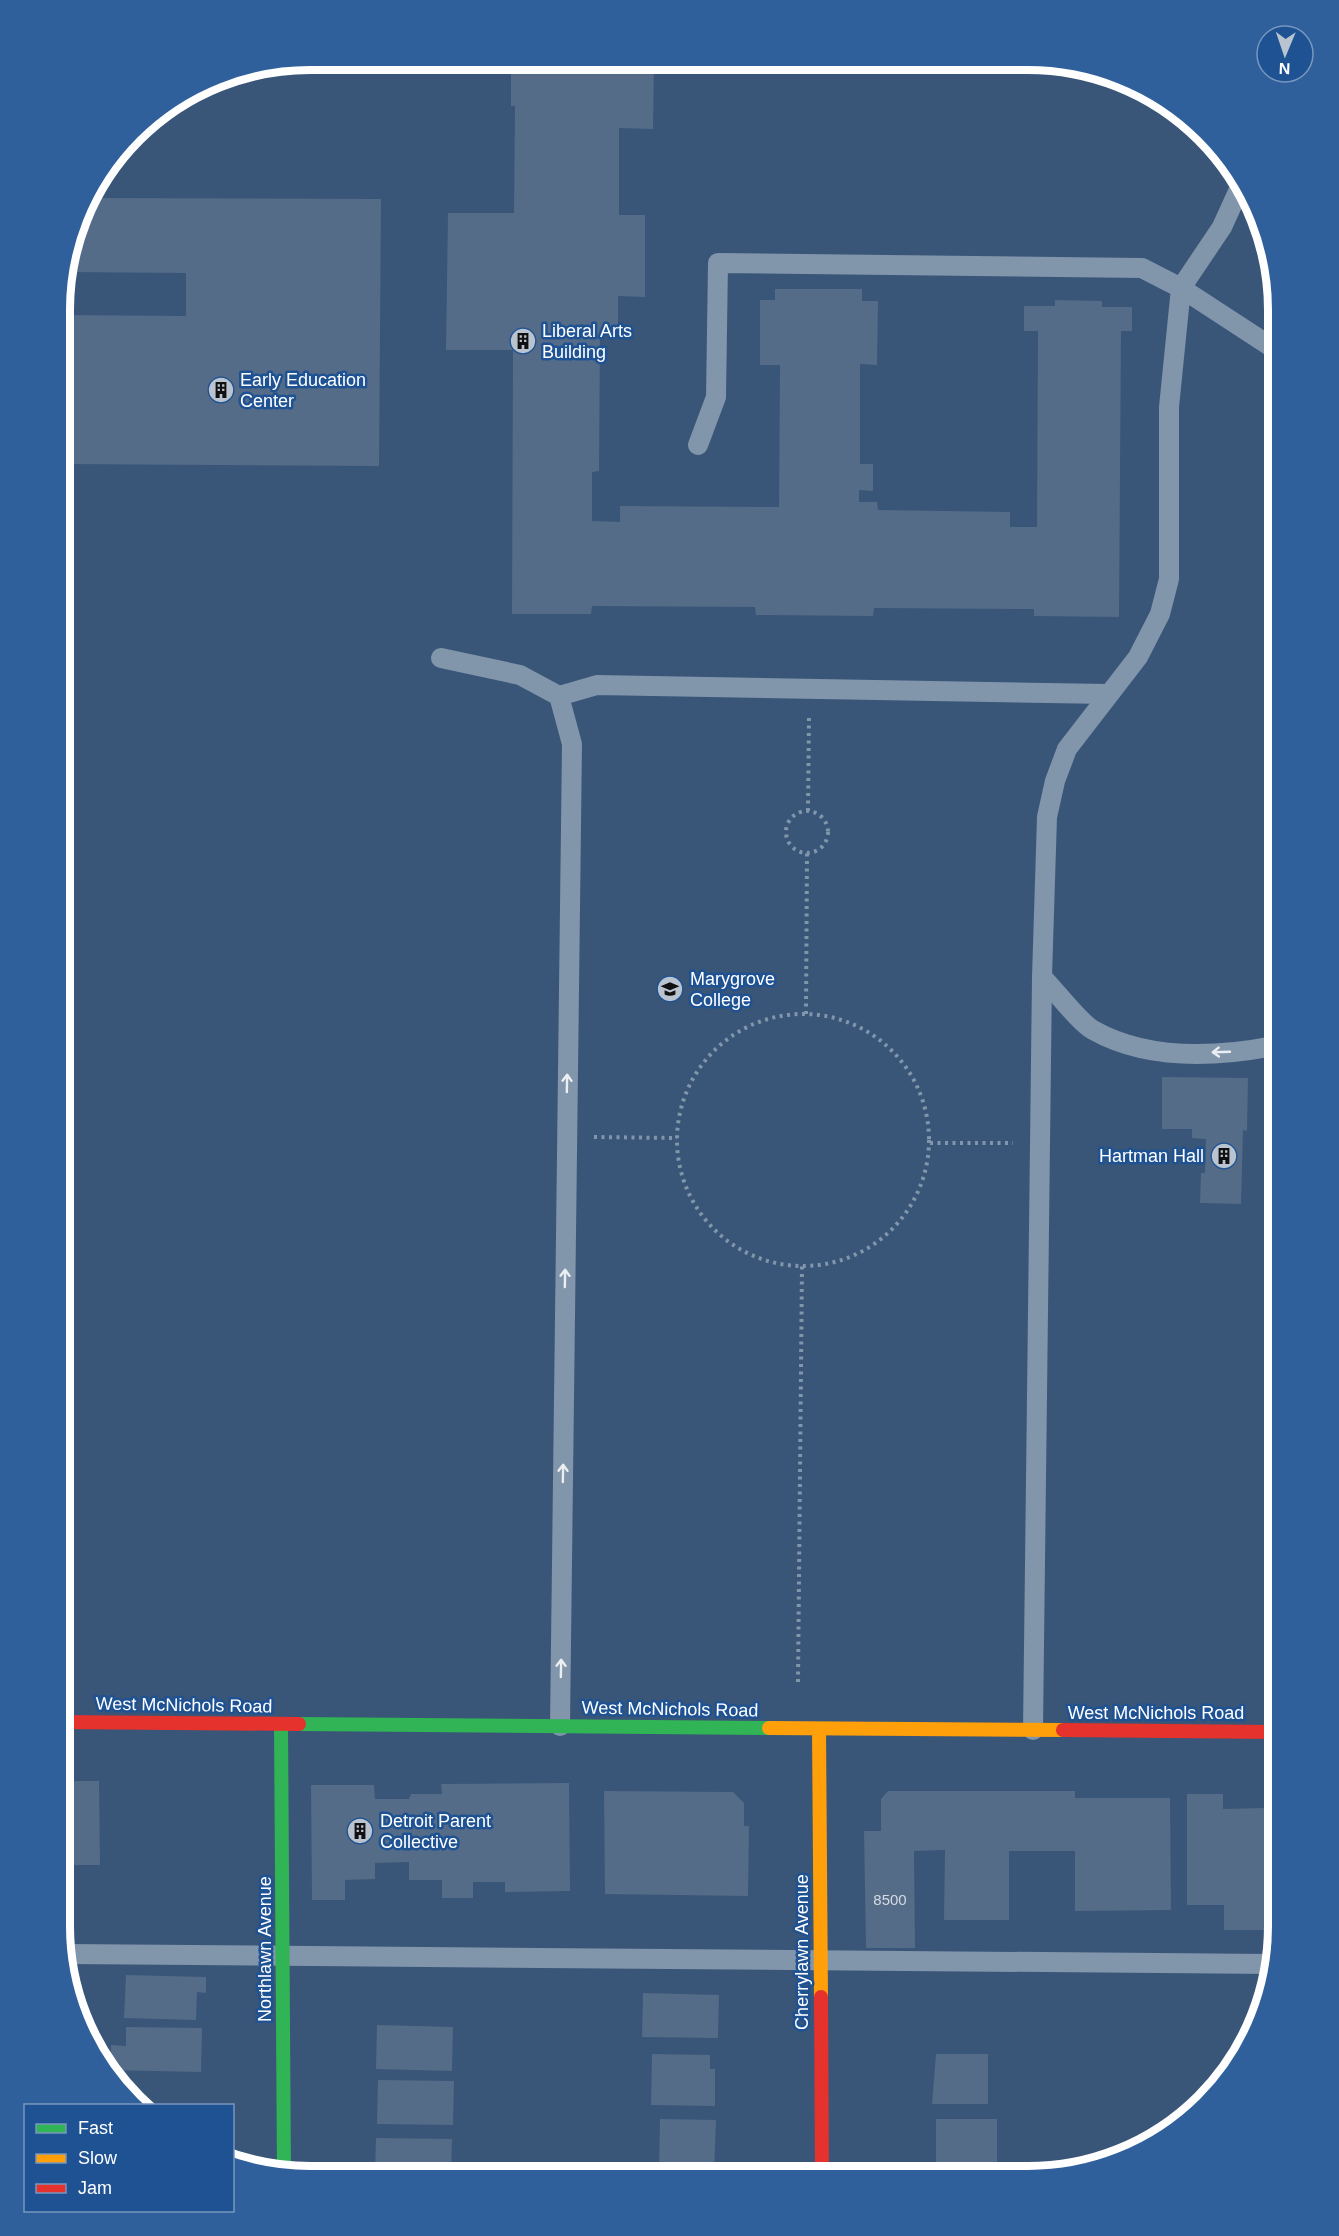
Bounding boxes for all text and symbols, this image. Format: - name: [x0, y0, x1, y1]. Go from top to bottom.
- north arrow: [1255, 24, 1315, 84]
- text: N: [1278, 60, 1291, 77]
- place label: Liberal Arts Building: [542, 321, 632, 362]
- building icon: Liberal Arts Building: [508, 326, 538, 356]
- place label: Early Education Center: [240, 370, 366, 411]
- building icon: Early Education Center: [206, 375, 236, 405]
- place label: Marygrove College: [690, 969, 775, 1010]
- school or university icon: Marygrove College: [655, 974, 685, 1004]
- one-way arrow: [1211, 1046, 1231, 1058]
- one-way arrow: [561, 1073, 573, 1093]
- building icon: Hartman Hall: [1209, 1141, 1239, 1171]
- place label: Hartman Hall: [1099, 1146, 1204, 1166]
- one-way arrow: [559, 1268, 571, 1288]
- one-way arrow: [557, 1463, 569, 1483]
- one-way arrow: [555, 1658, 567, 1678]
- street label: West McNichols Road: [95, 1693, 273, 1717]
- street label: West McNichols Road: [581, 1697, 759, 1721]
- street label: West McNichols Road: [1068, 1703, 1244, 1723]
- place label: Detroit Parent Collective: [380, 1811, 491, 1852]
- building icon: Detroit Parent Collective: [345, 1816, 375, 1846]
- street label: Cherrylawn Avenue: [792, 1874, 812, 2030]
- street label: Northlawn Avenue: [255, 1876, 275, 2022]
- house number: 8500: [873, 1891, 907, 1908]
- legend: [24, 2104, 234, 2212]
- text: Fast: [78, 2118, 113, 2138]
- text: Slow: [78, 2148, 118, 2168]
- text: Jam: [78, 2178, 112, 2198]

